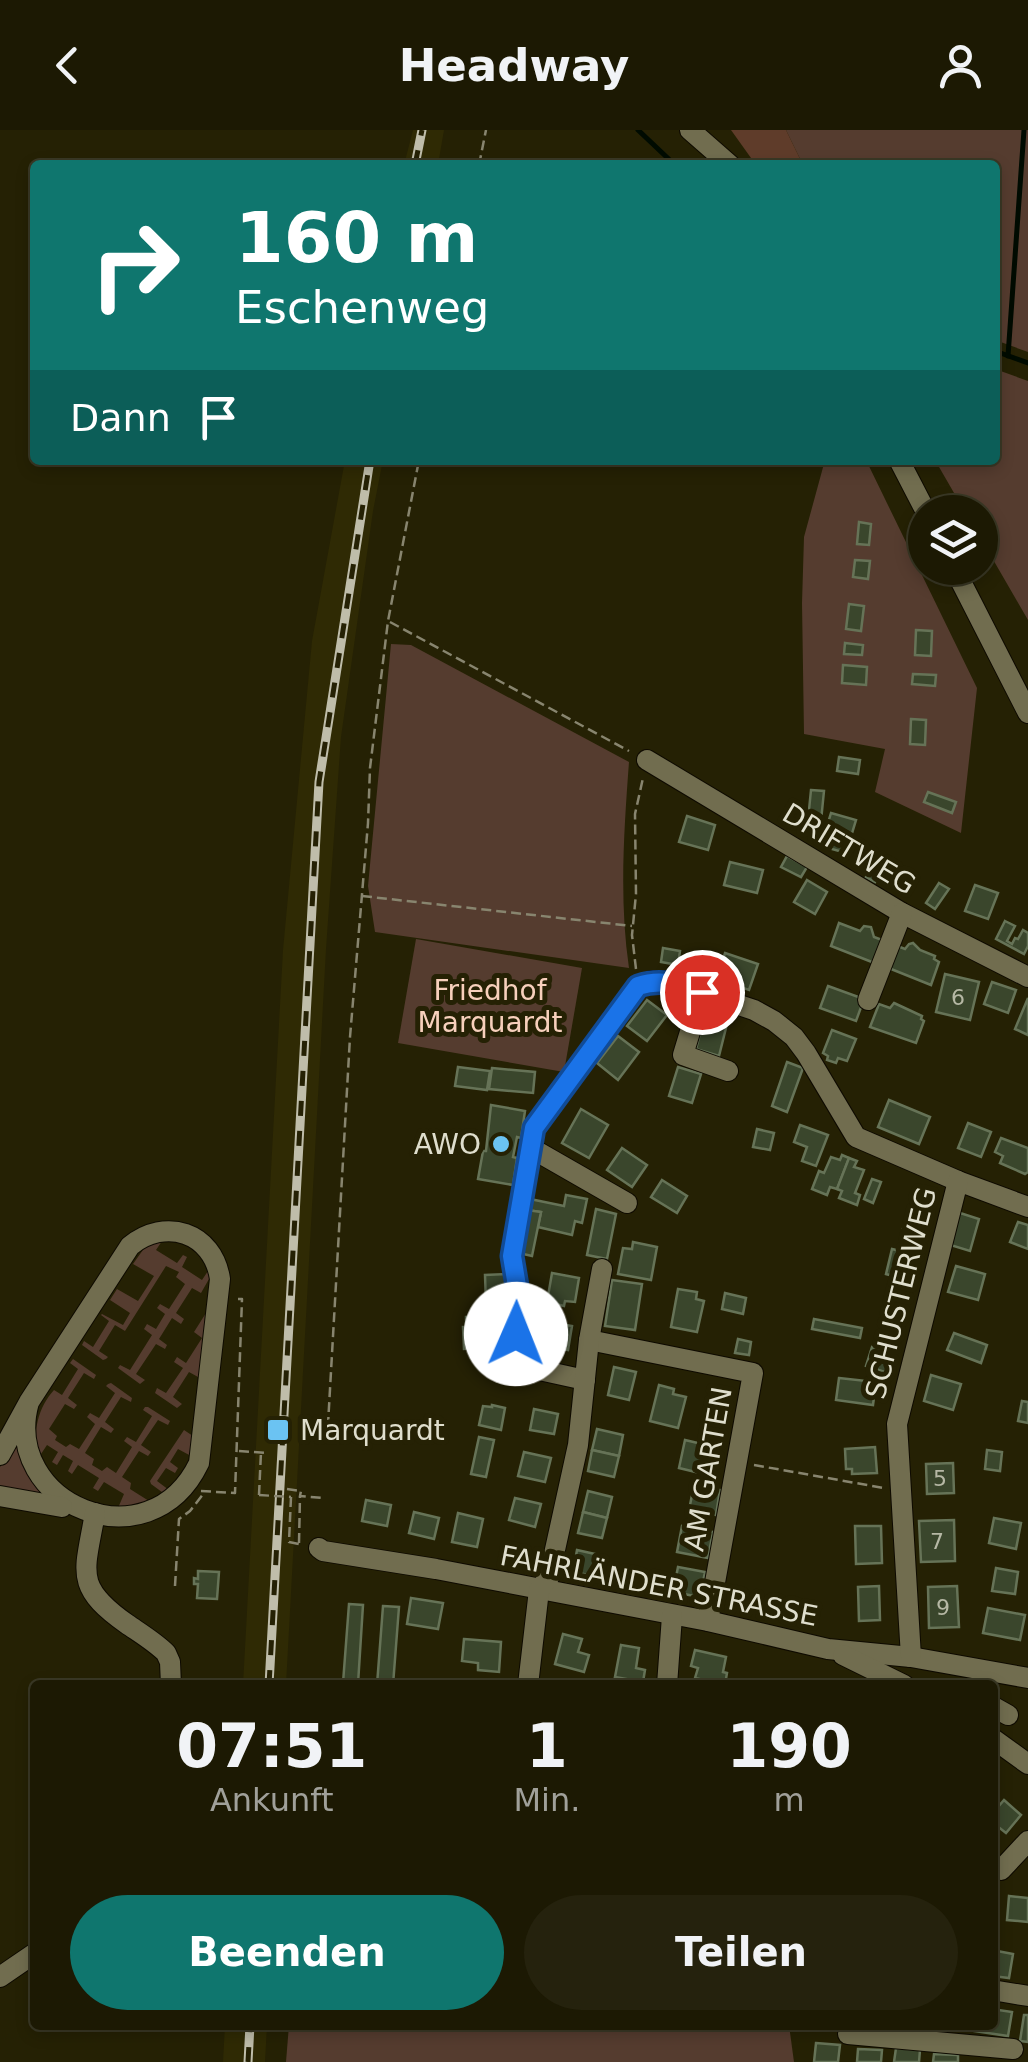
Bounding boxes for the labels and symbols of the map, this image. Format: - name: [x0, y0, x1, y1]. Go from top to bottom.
- street label: DRIFTWEG: [777, 796, 921, 902]
- pin: [660, 950, 745, 1035]
- park label: Friedhof Marquardt: [418, 974, 562, 1039]
- house number: 6: [951, 985, 965, 1010]
- place label: AWO: [414, 1128, 481, 1161]
- marker: AWO: [490, 1133, 512, 1155]
- street label: SCHUSTERWEG: [859, 1184, 943, 1402]
- position arrow: [464, 1282, 568, 1386]
- street label: AM GARTEN: [677, 1384, 739, 1554]
- place label: Marquardt: [300, 1414, 445, 1447]
- marker: Marquardt: [265, 1417, 291, 1443]
- house number: 5: [933, 1466, 947, 1491]
- house number: 7: [930, 1529, 944, 1554]
- street label: FAHRLÄNDER STRASSE: [497, 1539, 821, 1633]
- house number: 9: [936, 1595, 950, 1620]

